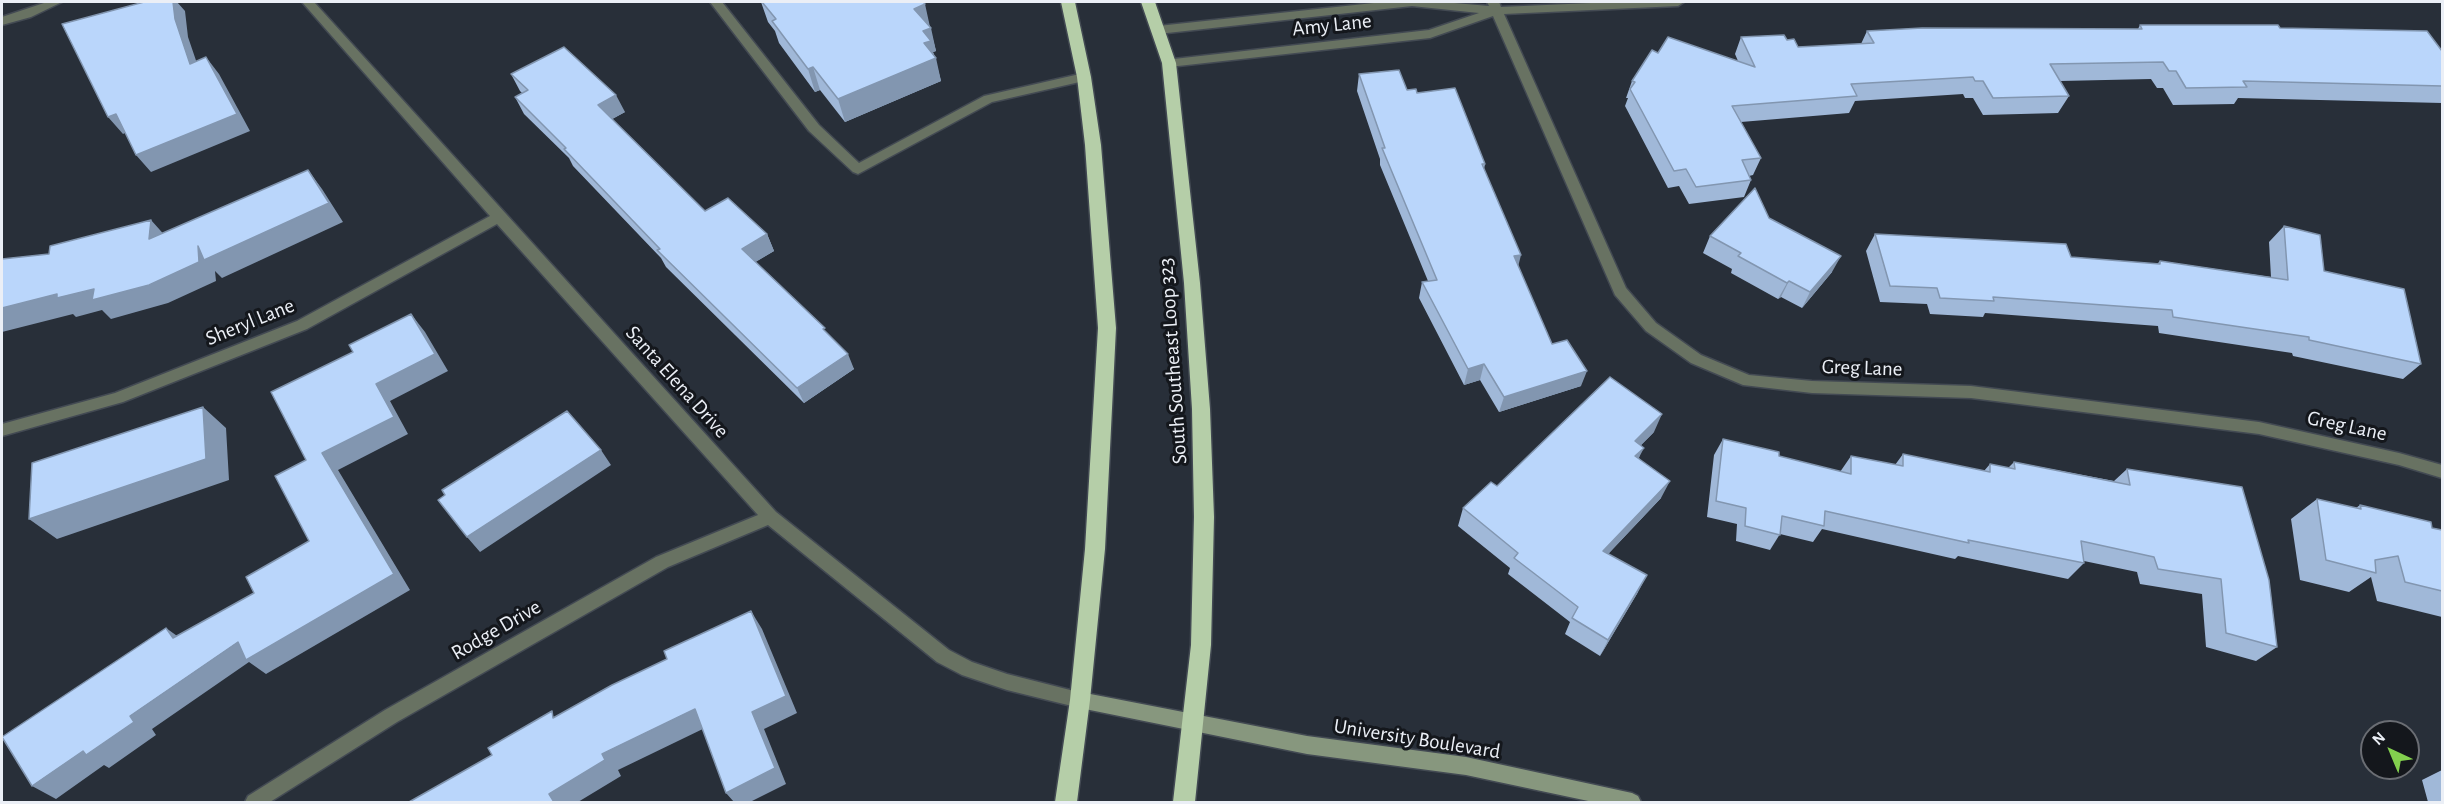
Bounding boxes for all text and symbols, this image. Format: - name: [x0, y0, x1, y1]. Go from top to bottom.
- street label: Amy Lane: [1291, 8, 1373, 42]
- street label: South Southeast Loop 323: [1153, 257, 1193, 465]
- street label: Sheryl Lane: [202, 293, 298, 351]
- street label: Santa Elena Drive: [620, 321, 734, 443]
- street label: Greg Lane: [1821, 354, 1903, 382]
- street label: Greg Lane: [2305, 405, 2389, 447]
- street label: Rodge Drive: [447, 594, 545, 666]
- street label: University Boulevard: [1332, 713, 1502, 765]
- north arrow: [2360, 720, 2420, 780]
- text: N: [2369, 729, 2388, 748]

